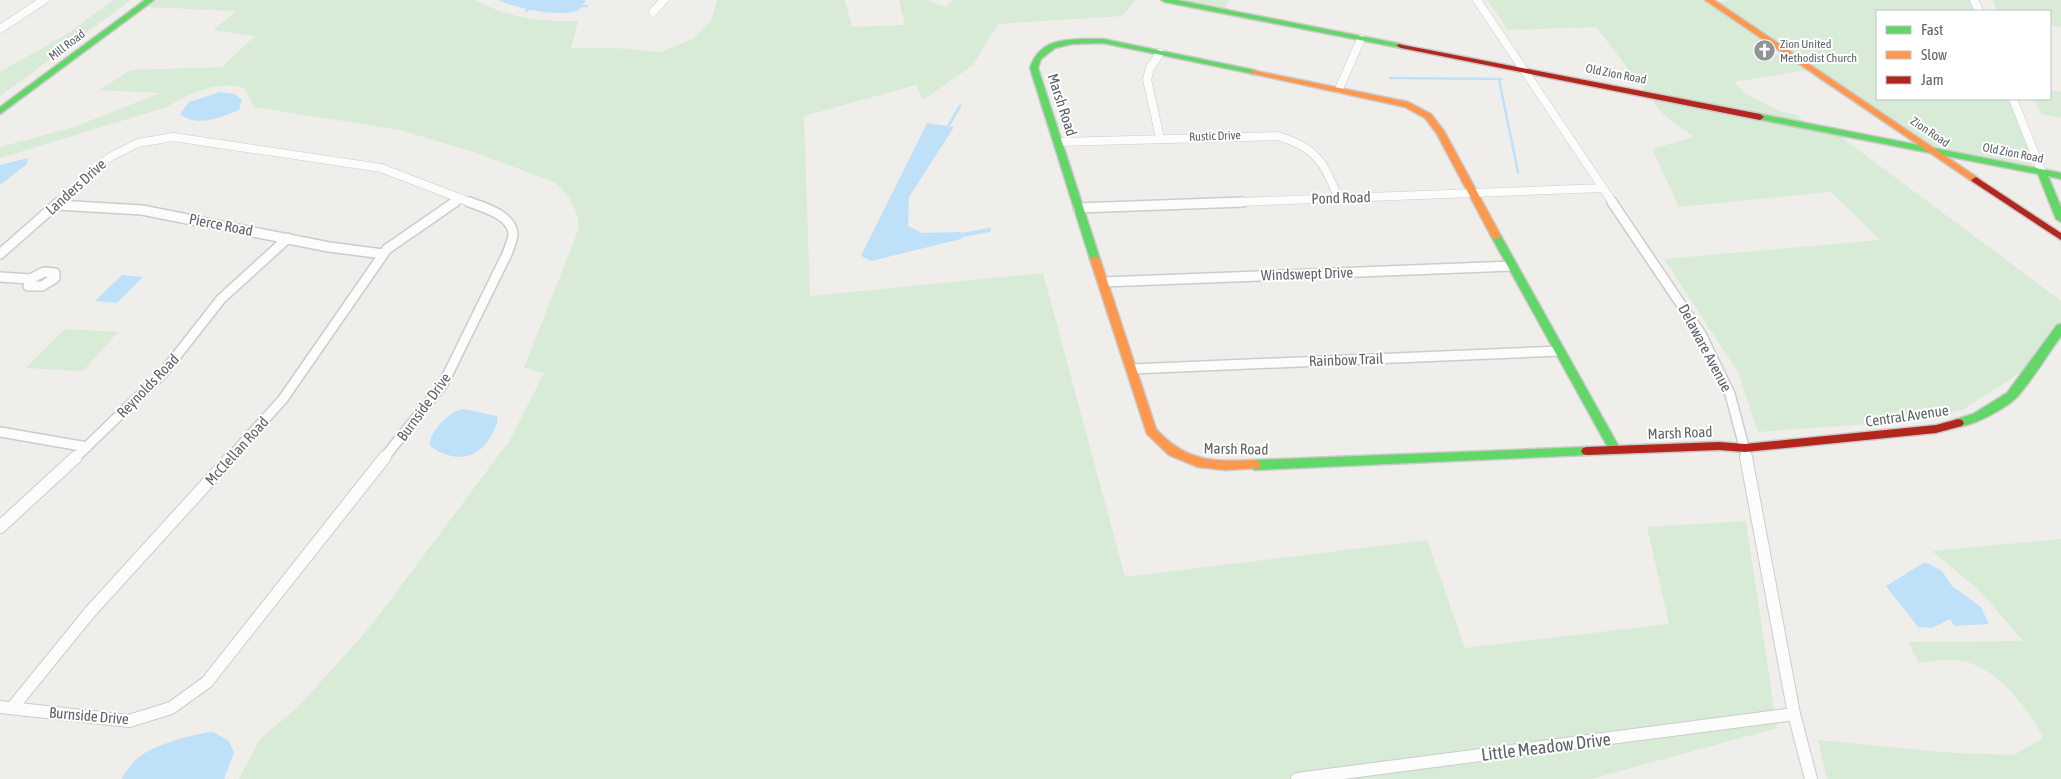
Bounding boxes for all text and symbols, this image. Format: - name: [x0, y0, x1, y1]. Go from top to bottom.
- legend: [1876, 10, 2051, 100]
- text: Fast: [1921, 21, 1943, 38]
- street label: Mill Road: [46, 27, 88, 63]
- place label: Zion United Methodist Church: [1780, 37, 1857, 65]
- church icon: Zion United Methodist Church: [1752, 39, 1776, 63]
- text: Slow: [1921, 46, 1947, 63]
- street label: Old Zion Road: [1584, 61, 1648, 87]
- street label: Marsh Road: [1044, 71, 1081, 138]
- text: Jam: [1921, 71, 1944, 88]
- street label: Zion Road: [1908, 114, 1952, 150]
- street label: Rustic Drive: [1189, 128, 1241, 144]
- street label: Old Zion Road: [1981, 140, 2045, 166]
- street label: Landers Drive: [42, 155, 109, 218]
- street label: Pond Road: [1311, 188, 1371, 207]
- street label: Pierce Road: [188, 210, 255, 239]
- street label: Windswept Drive: [1261, 263, 1354, 284]
- street label: Delaware Avenue: [1675, 301, 1736, 395]
- street label: Reynolds Road: [113, 350, 182, 421]
- street label: Rainbow Trail: [1308, 350, 1383, 369]
- street label: Burnside Drive: [393, 369, 454, 444]
- street label: Central Avenue: [1864, 401, 1950, 430]
- street label: McClellan Road: [202, 413, 272, 488]
- street label: Marsh Road: [1647, 423, 1713, 442]
- street label: Marsh Road: [1204, 439, 1269, 458]
- street label: Burnside Drive: [49, 704, 130, 727]
- street label: Little Meadow Drive: [1480, 728, 1612, 765]

